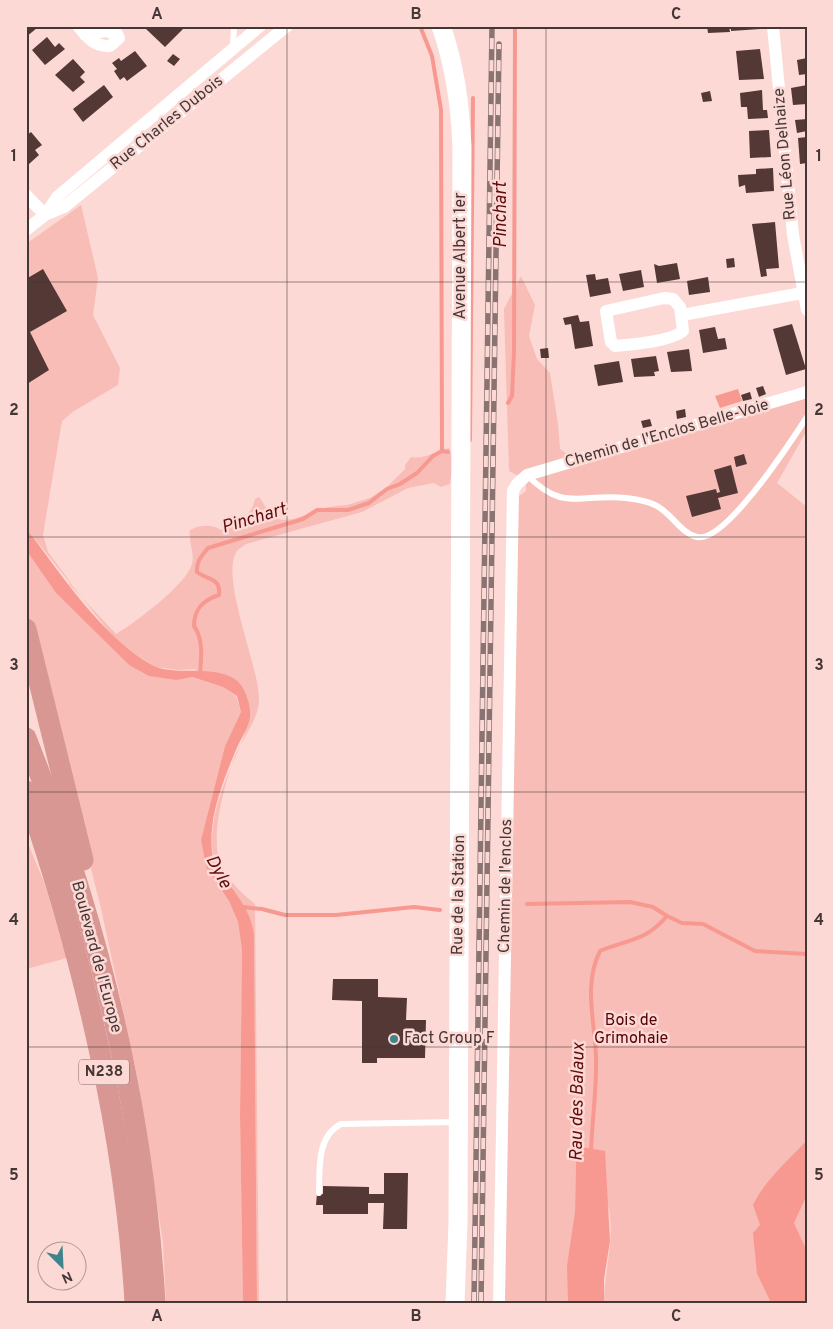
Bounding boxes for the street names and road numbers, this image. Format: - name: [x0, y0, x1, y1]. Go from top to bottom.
- street label: Rue Charles Dubois: [107, 71, 227, 175]
- street label: Rue Léon Delhaize: [769, 87, 801, 221]
- street label: Avenue Albert 1er: [451, 193, 471, 319]
- street label: Chemin de l'Enclos Belle-Voie: [563, 395, 771, 473]
- street label: Chemin de l'enclos: [495, 819, 517, 953]
- street label: Rue de la Station: [448, 835, 470, 955]
- street label: Boulevard de l'Europe: [66, 879, 126, 1035]
- road number: N238: [79, 1060, 129, 1084]

